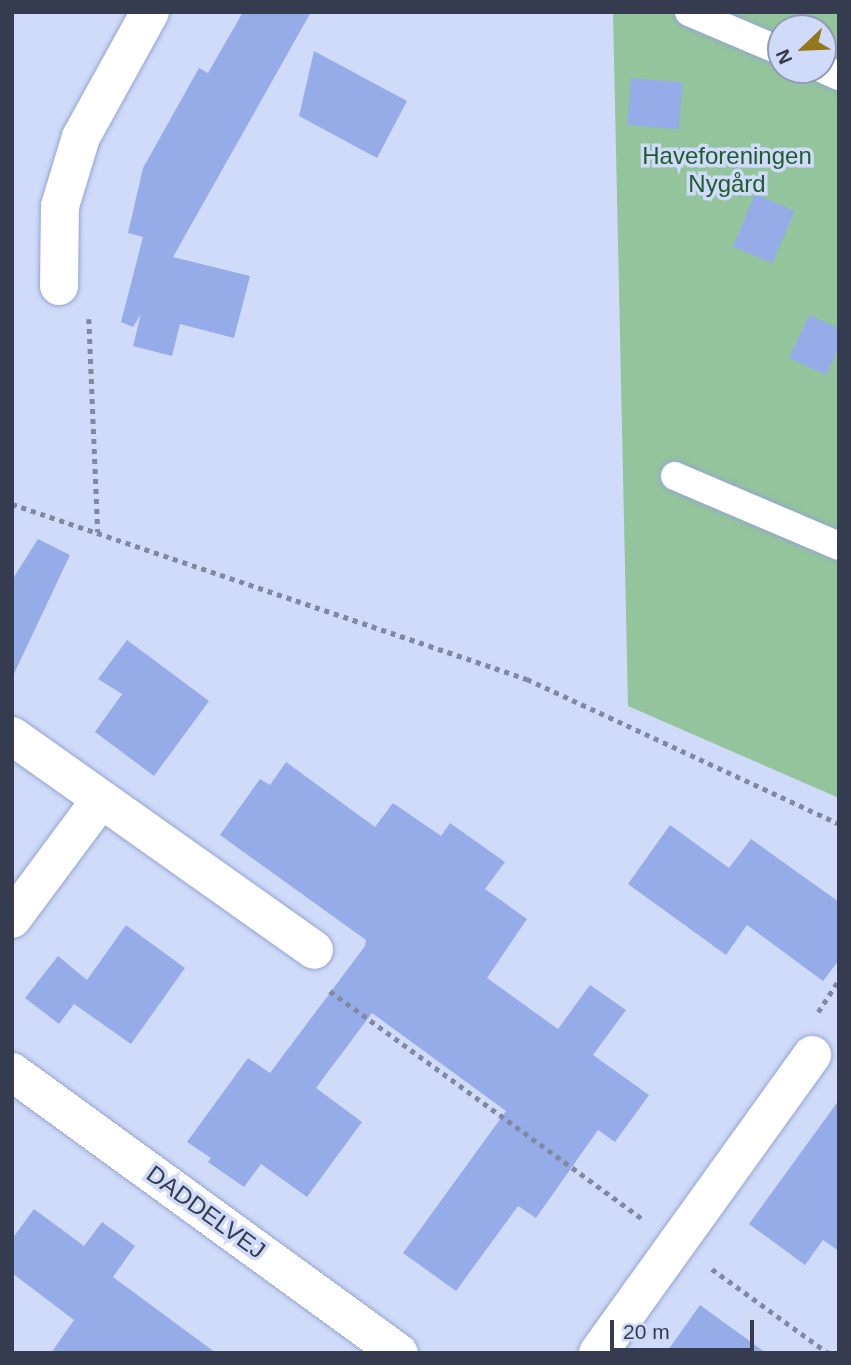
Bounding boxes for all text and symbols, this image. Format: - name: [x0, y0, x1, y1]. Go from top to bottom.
- north arrow: [767, 14, 837, 84]
- text: N: [772, 46, 796, 67]
- park label: Haveforeningen Nygård: [642, 142, 812, 198]
- street label: DADDELVEJ: [141, 1159, 271, 1265]
- scale bar: [613, 1306, 756, 1350]
- text: 20 m: [623, 1320, 670, 1343]

